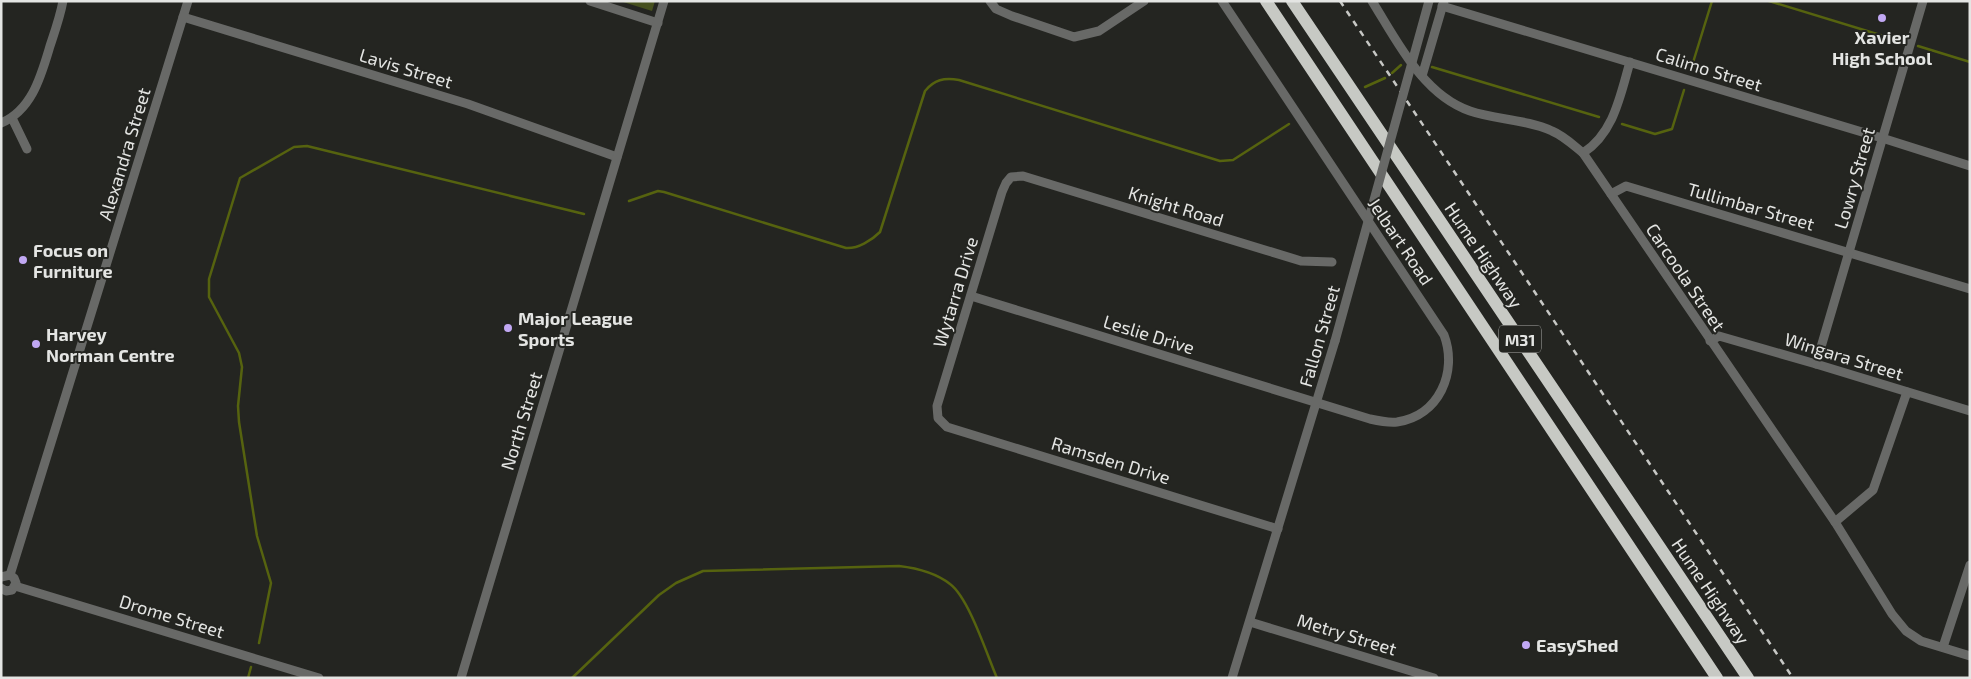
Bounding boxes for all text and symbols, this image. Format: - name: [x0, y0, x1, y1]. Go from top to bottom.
- marker: Xavier High School: [1876, 12, 1888, 24]
- place label: Xavier High School: [1832, 26, 1932, 69]
- street label: Calimo Street: [1653, 42, 1765, 96]
- street label: Lavis Street: [357, 43, 455, 93]
- street label: Alexandra Street: [93, 85, 155, 223]
- street label: Lowry Street: [1829, 125, 1879, 231]
- street label: Tullimbar Street: [1685, 177, 1817, 235]
- street label: Knight Road: [1126, 181, 1226, 231]
- street label: Jelbart Road: [1364, 193, 1438, 289]
- street label: Hume Highway: [1441, 198, 1528, 312]
- street label: Carcoola Street: [1642, 219, 1730, 335]
- street label: Wytarra Drive: [928, 234, 982, 350]
- place label: Focus on Furniture: [33, 239, 113, 282]
- marker: Focus on Furniture: [17, 254, 29, 266]
- street label: Fallon Street: [1294, 283, 1344, 389]
- place label: Major League Sports: [518, 307, 633, 350]
- street label: Leslie Drive: [1101, 310, 1197, 358]
- marker: Major League Sports: [502, 322, 514, 334]
- place label: Harvey Norman Centre: [46, 323, 175, 366]
- road number: M31: [1499, 326, 1541, 352]
- street label: Wingara Street: [1782, 328, 1906, 385]
- marker: Harvey Norman Centre: [30, 338, 42, 350]
- street label: North Street: [496, 369, 546, 473]
- street label: Ramsden Drive: [1049, 431, 1173, 489]
- street label: Hume Highway: [1668, 534, 1755, 648]
- street label: Drome Street: [117, 590, 227, 642]
- street label: Metry Street: [1295, 608, 1399, 660]
- place label: EasyShed: [1536, 634, 1619, 656]
- marker: EasyShed: [1520, 639, 1532, 651]

